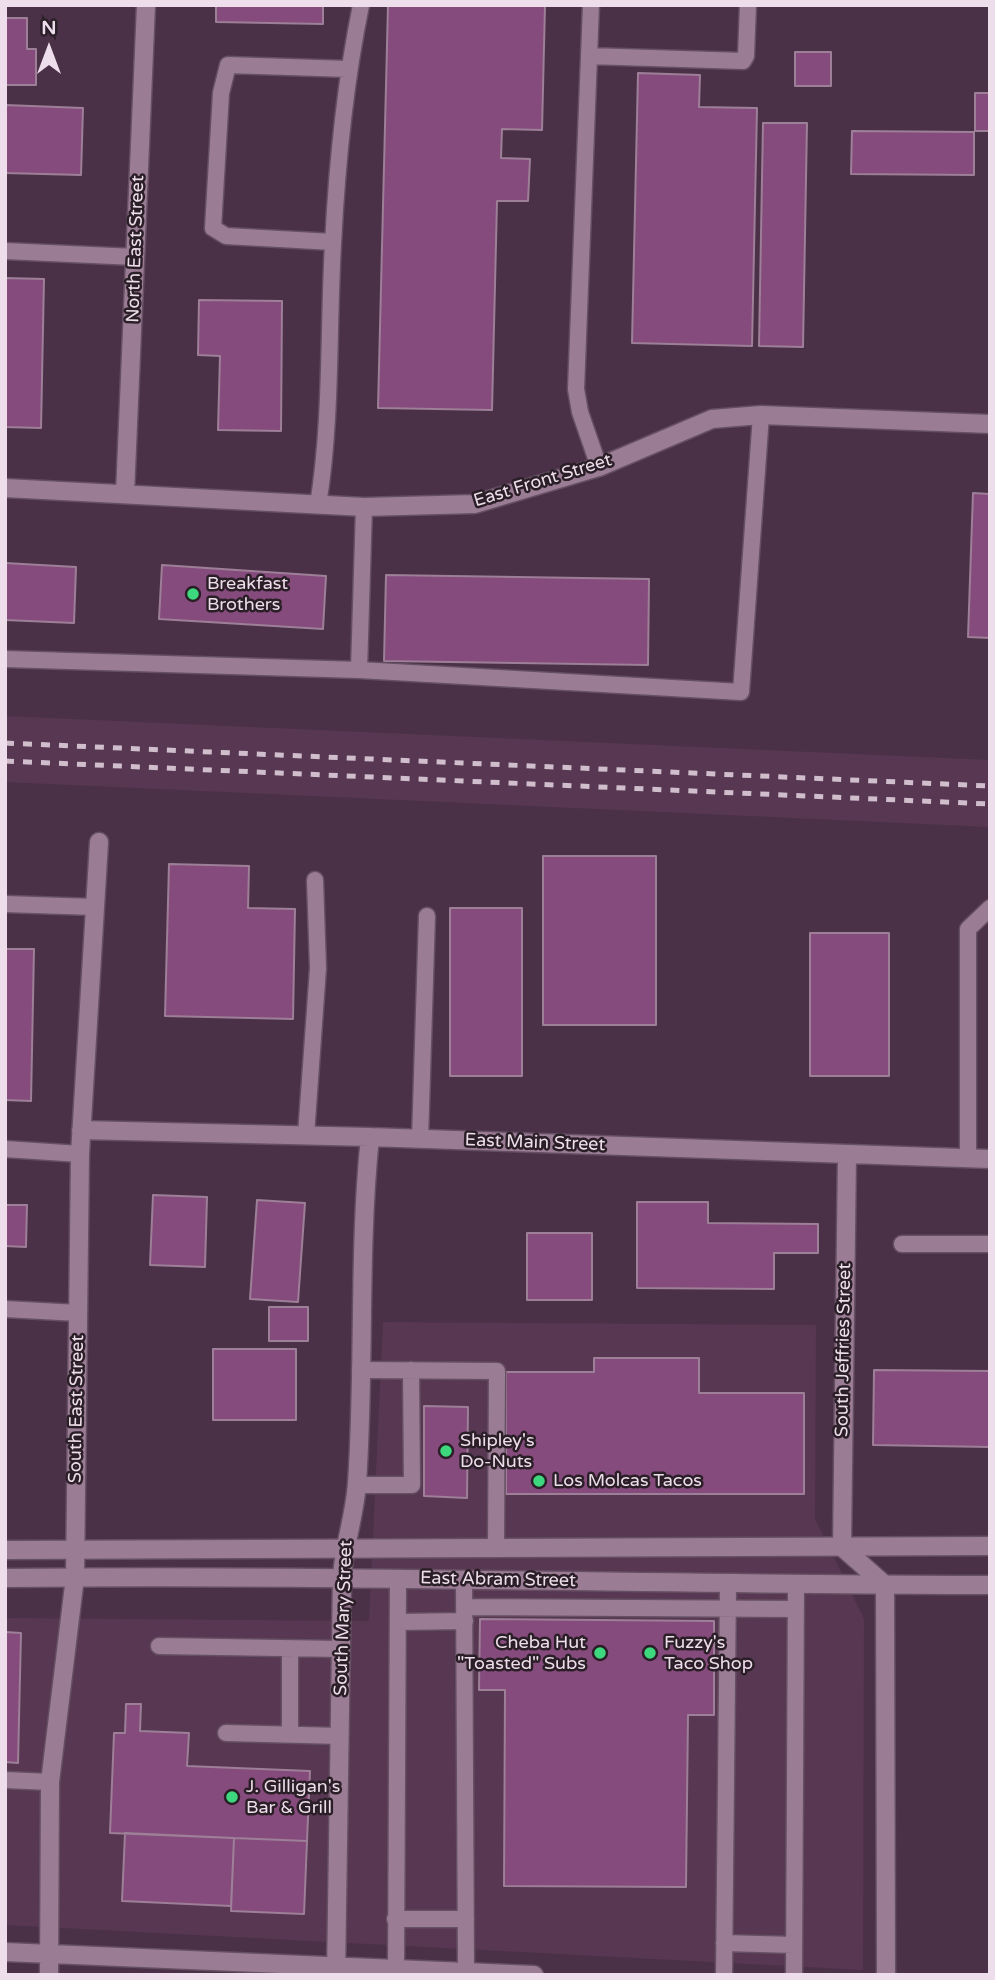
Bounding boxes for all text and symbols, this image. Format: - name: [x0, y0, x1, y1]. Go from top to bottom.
- north arrow: [14, 14, 84, 84]
- text: N: [41, 17, 57, 39]
- street label: North East Street: [123, 175, 149, 323]
- street label: East Front Street: [471, 450, 615, 512]
- place label: Breakfast Brothers: [207, 573, 288, 616]
- marker: Breakfast Brothers: [185, 586, 201, 602]
- street label: East Main Street: [464, 1130, 606, 1156]
- street label: South Jeffries Street: [832, 1263, 856, 1437]
- street label: South East Street: [65, 1335, 89, 1483]
- place label: Shipley's Do-Nuts: [460, 1430, 535, 1472]
- marker: Shipley's Do-Nuts: [438, 1443, 454, 1459]
- place label: Los Molcas Tacos: [553, 1470, 702, 1492]
- marker: Los Molcas Tacos: [531, 1473, 547, 1489]
- street label: South Mary Street: [330, 1540, 358, 1696]
- street label: East Abram Street: [420, 1568, 576, 1592]
- place label: Cheba Hut "Toasted" Subs: [457, 1632, 586, 1674]
- place label: Fuzzy's Taco Shop: [664, 1632, 753, 1674]
- marker: Cheba Hut "Toasted" Subs: [592, 1645, 608, 1661]
- marker: Fuzzy's Taco Shop: [642, 1645, 658, 1661]
- place label: J. Gilligan's Bar & Grill: [246, 1776, 340, 1818]
- marker: J. Gilligan's Bar & Grill: [224, 1789, 240, 1805]

